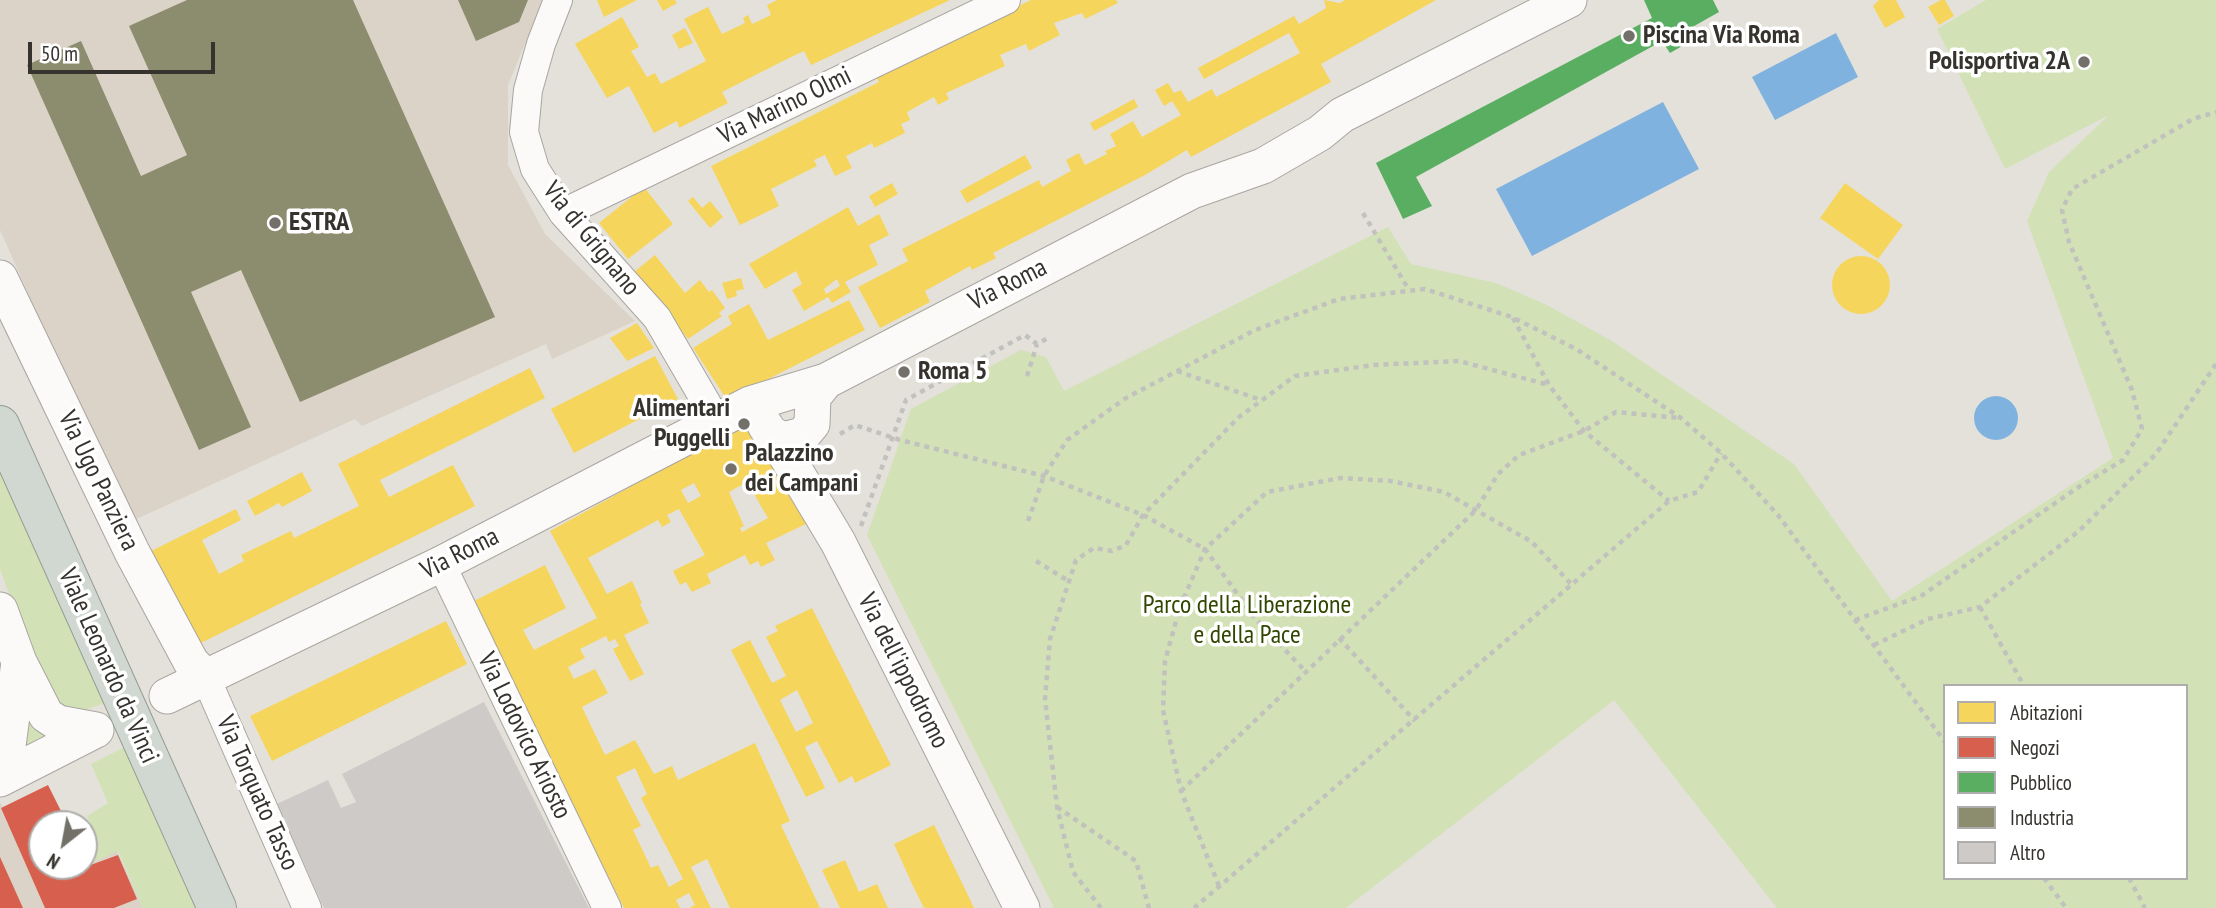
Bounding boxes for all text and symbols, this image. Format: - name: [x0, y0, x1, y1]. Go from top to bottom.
- place label: Piscina Via Roma: [1643, 20, 1800, 52]
- scale bar: [32, 28, 219, 72]
- marker: Piscina Via Roma: [1621, 28, 1637, 44]
- text: 50 m: [41, 40, 78, 67]
- place label: Polisportiva 2A: [1929, 46, 2070, 78]
- marker: Polisportiva 2A: [2076, 54, 2092, 70]
- street label: Via Marino Olmi: [713, 60, 857, 152]
- street label: Via di Grignano: [536, 176, 646, 302]
- place label: ESTRA: [289, 207, 349, 239]
- marker: ESTRA: [267, 215, 283, 231]
- street label: Via Roma: [964, 252, 1052, 318]
- place label: Roma 5: [918, 356, 987, 388]
- marker: Roma 5: [896, 364, 912, 380]
- place label: Alimentari Puggelli: [633, 393, 730, 454]
- street label: Via Ugo Panziera: [51, 406, 145, 556]
- marker: Alimentari Puggelli: [736, 416, 752, 432]
- place label: Palazzino dei Campani: [745, 438, 858, 500]
- marker: Palazzino dei Campani: [723, 461, 739, 477]
- street label: Via Roma: [416, 521, 504, 587]
- street label: Viale Leonardo da Vinci: [51, 564, 165, 768]
- street label: Via dell'ippodromo: [851, 588, 955, 754]
- park label: Parco della Liberazione e della Pace: [1143, 590, 1351, 652]
- street label: Via Lodovico Ariosto: [470, 648, 578, 824]
- legend: [1943, 684, 2188, 880]
- text: Abitazioni: [2010, 699, 2083, 726]
- street label: Via Torquato Tasso: [209, 711, 305, 875]
- text: Negozi: [2010, 734, 2060, 761]
- text: Pubblico: [2010, 769, 2072, 796]
- text: Industria: [2010, 804, 2074, 831]
- north arrow: [28, 810, 98, 880]
- text: Altro: [2010, 839, 2045, 866]
- text: N: [43, 848, 64, 874]

